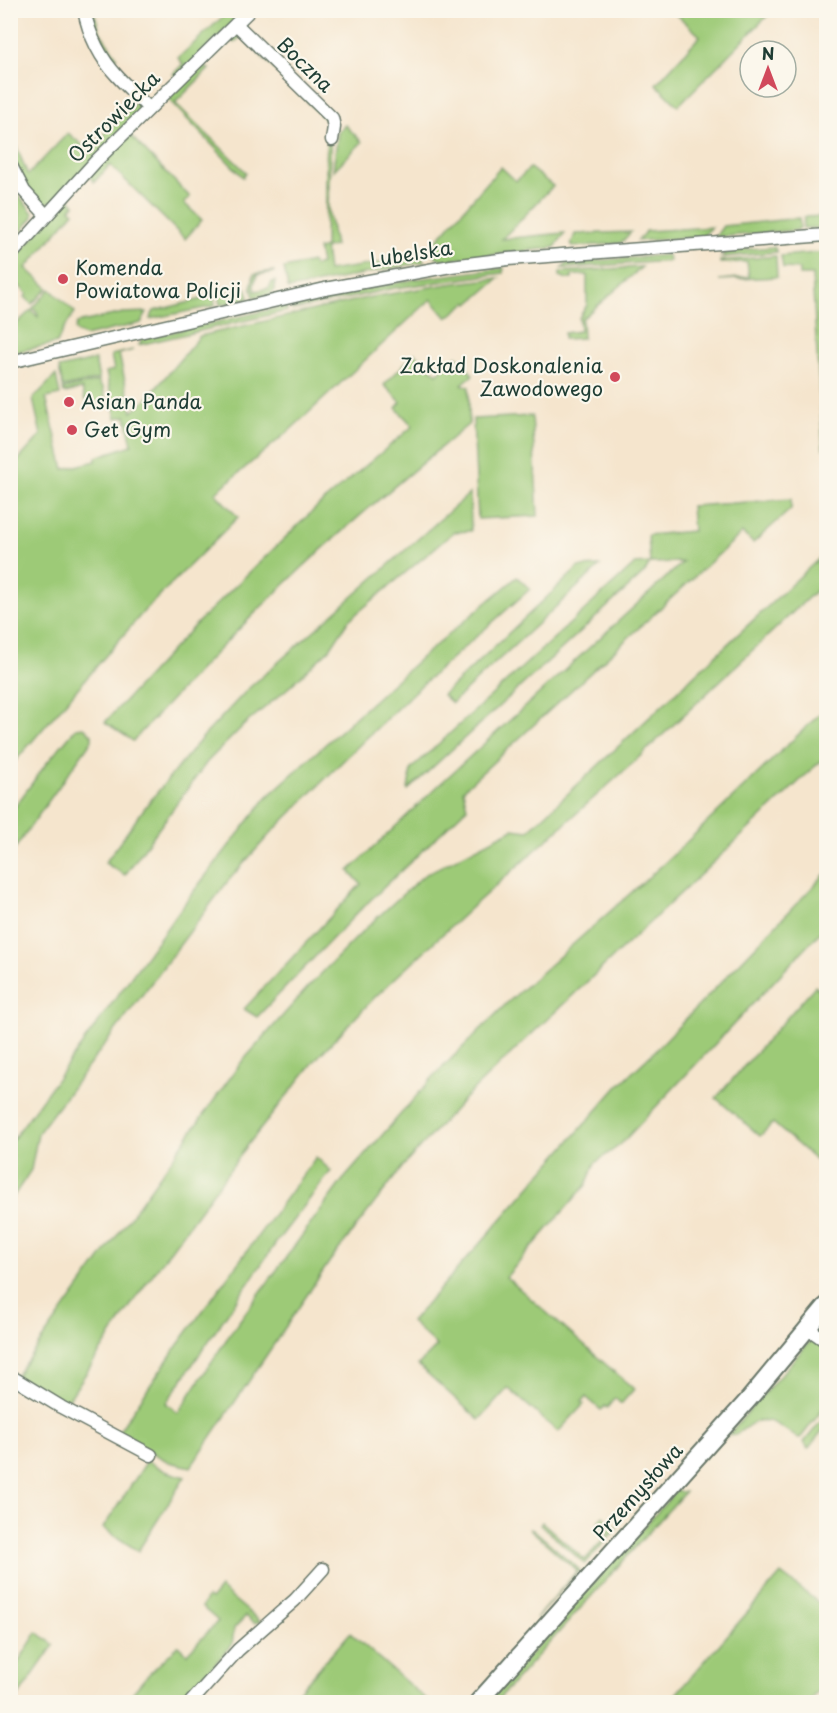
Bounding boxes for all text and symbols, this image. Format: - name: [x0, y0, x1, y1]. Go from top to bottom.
- street label: Boczna: [271, 30, 341, 99]
- north arrow: [738, 39, 798, 99]
- text: N: [762, 41, 774, 65]
- street label: Ostrowiecka: [60, 63, 167, 169]
- street label: Lubelska: [368, 232, 455, 274]
- place label: Komenda Powiatowa Policji: [75, 252, 241, 305]
- marker: Komenda Powiatowa Policji: [56, 272, 70, 286]
- place label: Zakład Doskonalenia Zawodowego: [400, 350, 604, 403]
- marker: Zakład Doskonalenia Zawodowego: [608, 370, 622, 384]
- place label: Asian Panda: [81, 386, 202, 416]
- marker: Asian Panda: [62, 395, 76, 409]
- place label: Get Gym: [84, 414, 171, 444]
- marker: Get Gym: [65, 423, 79, 437]
- street label: Przemysłowa: [585, 1435, 690, 1547]

